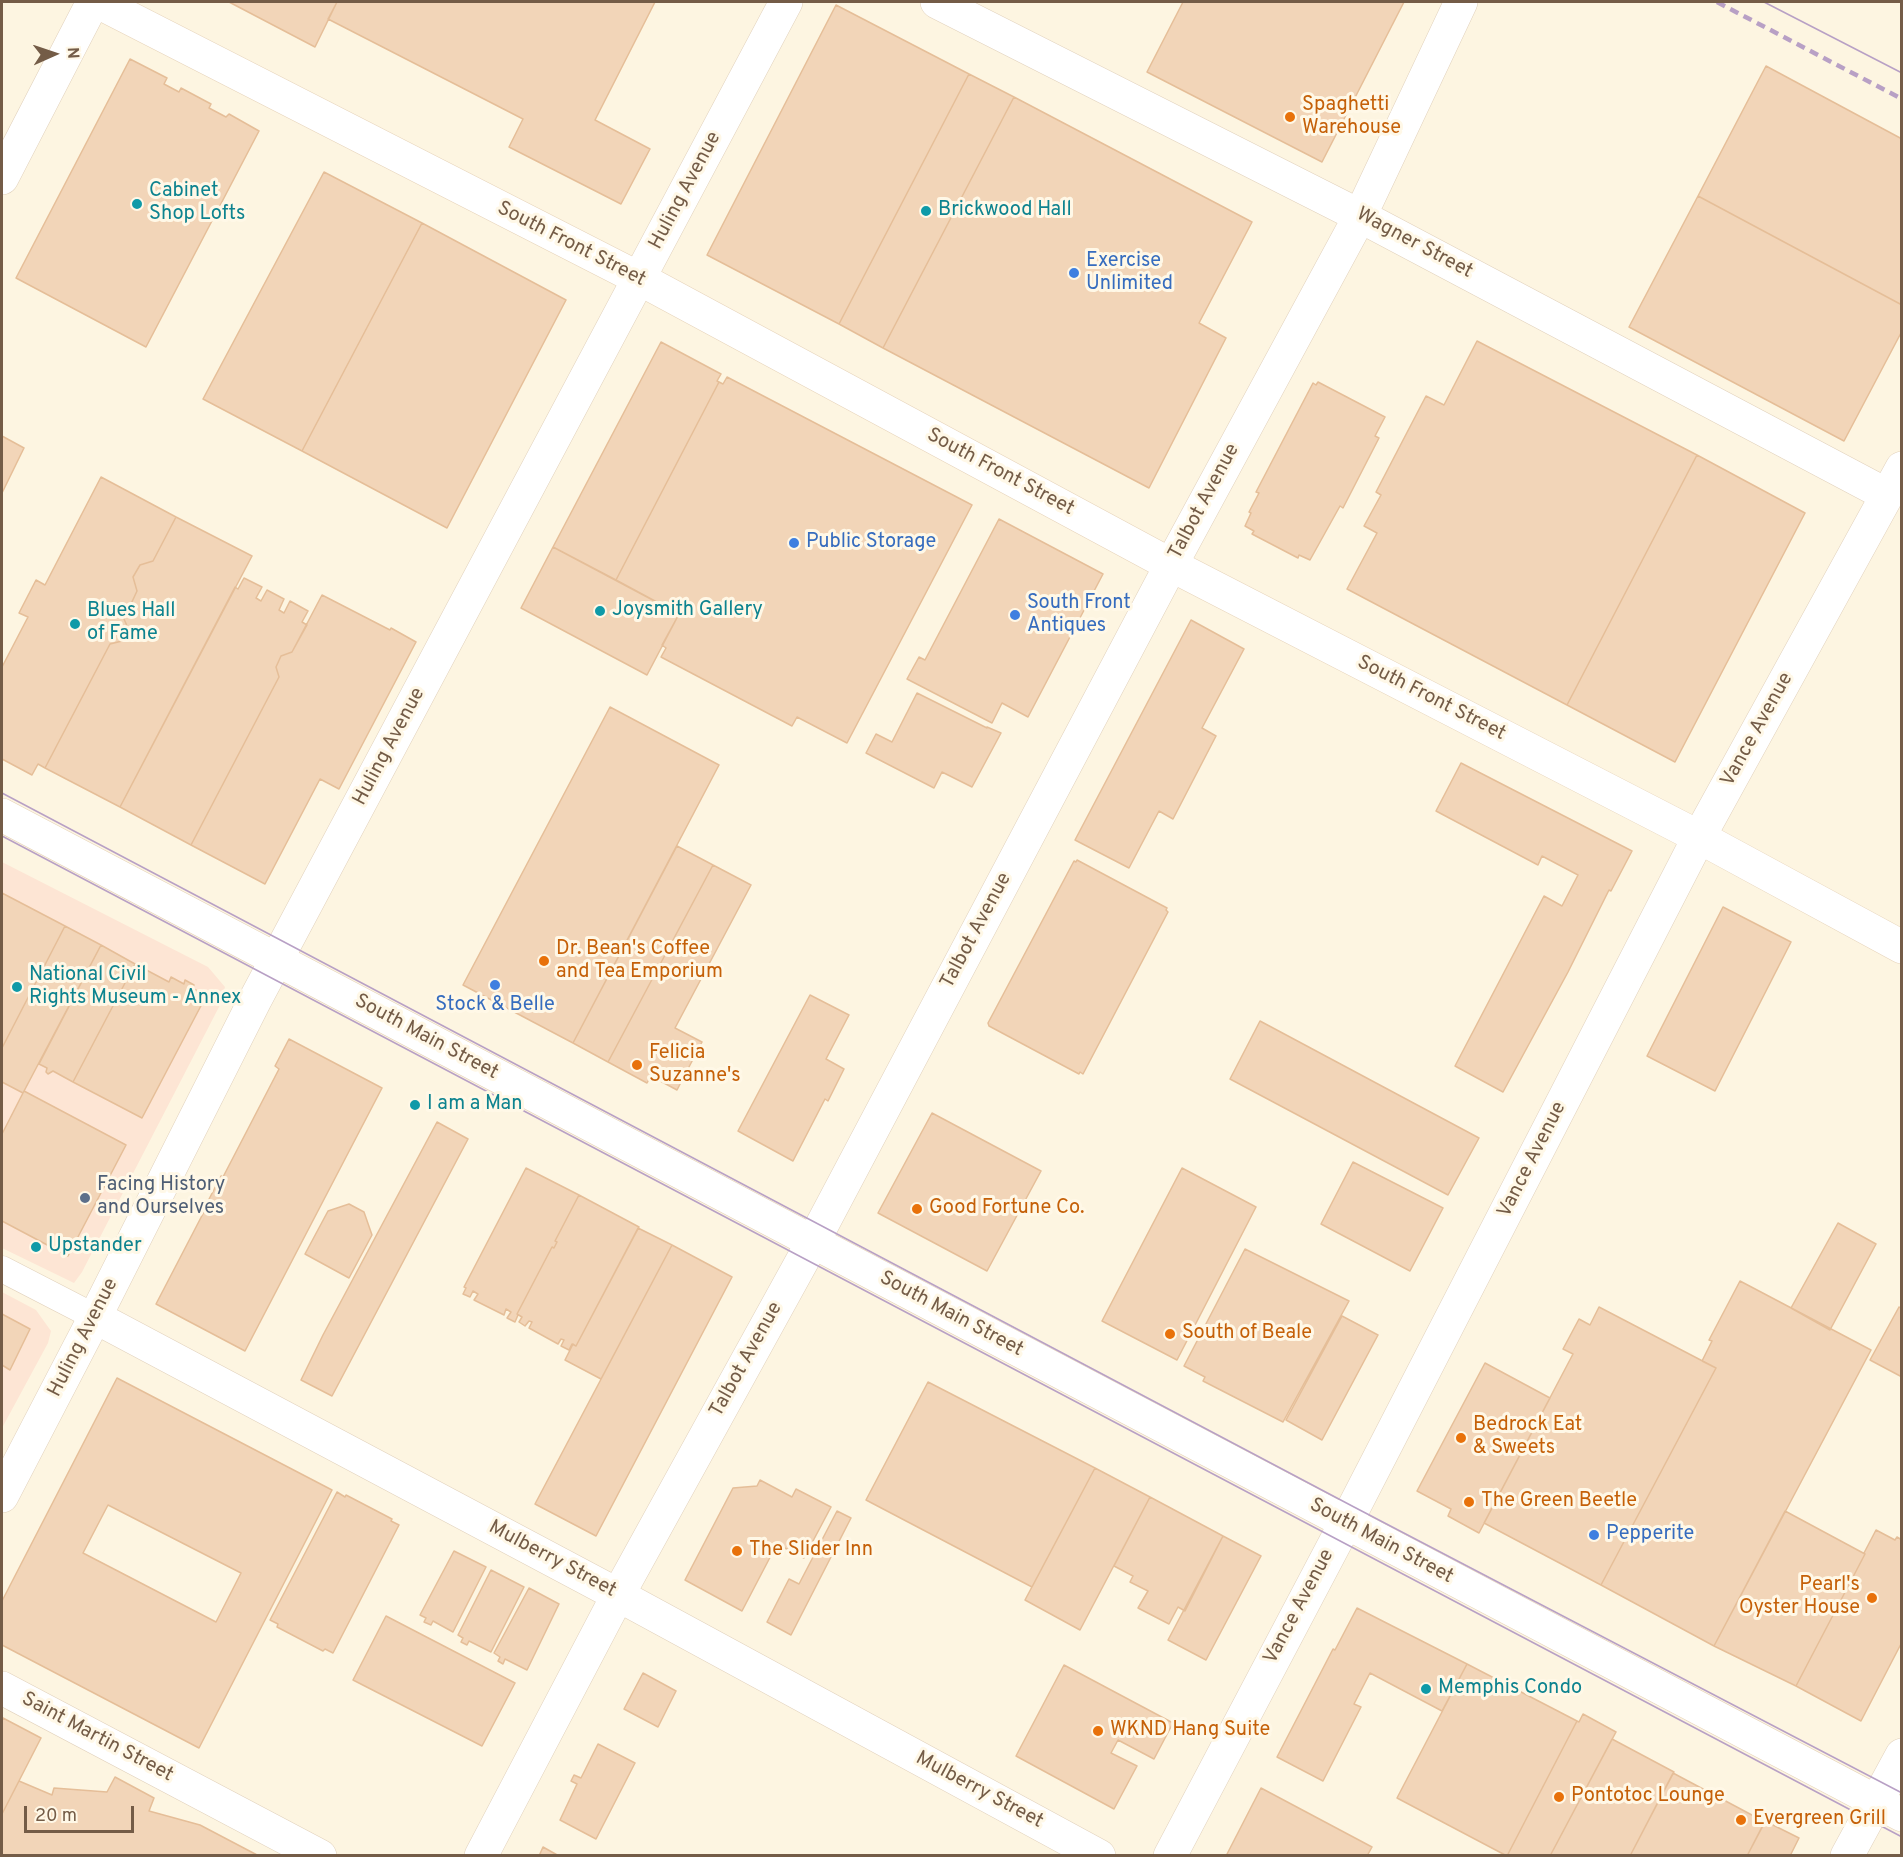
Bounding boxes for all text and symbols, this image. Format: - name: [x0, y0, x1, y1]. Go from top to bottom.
- north arrow: [24, 24, 84, 84]
- text: N: [62, 47, 82, 59]
- place label: Spaghetti Warehouse: [1302, 94, 1401, 141]
- marker: Spaghetti Warehouse: [1283, 110, 1297, 124]
- street label: Huling Avenue: [645, 128, 727, 254]
- place label: Cabinet Shop Lofts: [149, 180, 245, 227]
- marker: Cabinet Shop Lofts: [130, 197, 144, 211]
- street label: South Front Street: [493, 197, 649, 293]
- place label: Brickwood Hall: [938, 199, 1072, 223]
- street label: Wagner Street: [1352, 203, 1476, 285]
- marker: Brickwood Hall: [919, 204, 933, 218]
- place label: Exercise Unlimited: [1086, 250, 1173, 297]
- marker: Exercise Unlimited: [1067, 266, 1081, 280]
- street label: South Front Street: [922, 424, 1078, 522]
- street label: Talbot Avenue: [1164, 440, 1246, 564]
- place label: Public Storage: [806, 531, 936, 555]
- marker: Public Storage: [787, 536, 801, 550]
- place label: South Front Antiques: [1027, 592, 1131, 639]
- place label: Joysmith Gallery: [612, 599, 763, 623]
- place label: Blues Hall of Fame: [87, 600, 176, 647]
- marker: Joysmith Gallery: [593, 604, 607, 618]
- marker: South Front Antiques: [1008, 608, 1022, 622]
- marker: Blues Hall of Fame: [68, 617, 82, 631]
- street label: South Front Street: [1353, 651, 1509, 747]
- street label: Vance Avenue: [1717, 669, 1799, 791]
- street label: Huling Avenue: [349, 684, 431, 810]
- street label: Talbot Avenue: [936, 869, 1018, 993]
- place label: Dr. Bean's Coffee and Tea Emporium: [556, 938, 723, 985]
- marker: Dr. Bean's Coffee and Tea Emporium: [537, 954, 551, 968]
- place label: National Civil Rights Museum - Annex: [29, 964, 241, 1011]
- marker: Stock & Belle: [488, 978, 502, 992]
- marker: National Civil Rights Museum - Annex: [10, 980, 24, 994]
- street label: South Main Street: [350, 990, 502, 1086]
- place label: Stock & Belle: [435, 994, 555, 1018]
- place label: Felicia Suzanne's: [649, 1042, 741, 1089]
- marker: Felicia Suzanne's: [630, 1058, 644, 1072]
- place label: I am a Man: [427, 1093, 523, 1117]
- marker: I am a Man: [408, 1098, 422, 1112]
- street label: Vance Avenue: [1494, 1098, 1572, 1222]
- place label: Facing History and Ourselves: [97, 1174, 225, 1221]
- marker: Facing History and Ourselves: [78, 1191, 92, 1205]
- place label: Good Fortune Co.: [929, 1197, 1084, 1221]
- marker: Good Fortune Co.: [910, 1202, 924, 1216]
- place label: Upstander: [48, 1235, 142, 1259]
- marker: Upstander: [29, 1240, 43, 1254]
- street label: South Main Street: [875, 1267, 1027, 1363]
- street label: Huling Avenue: [44, 1275, 124, 1401]
- street label: Talbot Avenue: [706, 1298, 788, 1422]
- place label: South of Beale: [1182, 1322, 1312, 1346]
- marker: South of Beale: [1163, 1327, 1177, 1341]
- place label: Bedrock Eat & Sweets: [1473, 1414, 1582, 1461]
- marker: Bedrock Eat & Sweets: [1454, 1431, 1468, 1445]
- place label: The Green Beetle: [1481, 1490, 1637, 1514]
- street label: South Main Street: [1305, 1494, 1457, 1590]
- marker: The Green Beetle: [1462, 1495, 1476, 1509]
- street label: Mulberry Street: [484, 1516, 620, 1604]
- place label: Pepperite: [1606, 1523, 1694, 1547]
- marker: Pepperite: [1587, 1528, 1601, 1542]
- place label: The Slider Inn: [749, 1539, 873, 1563]
- marker: The Slider Inn: [730, 1544, 744, 1558]
- street label: Vance Avenue: [1260, 1546, 1340, 1668]
- place label: Pearl's Oyster House: [1739, 1574, 1860, 1621]
- marker: Pearl's Oyster House: [1865, 1591, 1879, 1605]
- place label: Memphis Condo: [1438, 1677, 1582, 1701]
- marker: Memphis Condo: [1419, 1682, 1433, 1696]
- street label: Saint Martin Street: [17, 1688, 177, 1788]
- place label: WKND Hang Suite: [1110, 1719, 1270, 1743]
- marker: WKND Hang Suite: [1091, 1724, 1105, 1738]
- street label: Mulberry Street: [911, 1747, 1047, 1835]
- place label: Pontotoc Lounge: [1571, 1785, 1725, 1809]
- marker: Pontotoc Lounge: [1552, 1790, 1566, 1804]
- scale bar: [27, 1794, 136, 1832]
- text: 20 m: [35, 1805, 77, 1828]
- place label: Evergreen Grill: [1753, 1808, 1886, 1832]
- marker: Evergreen Grill: [1734, 1813, 1748, 1827]

